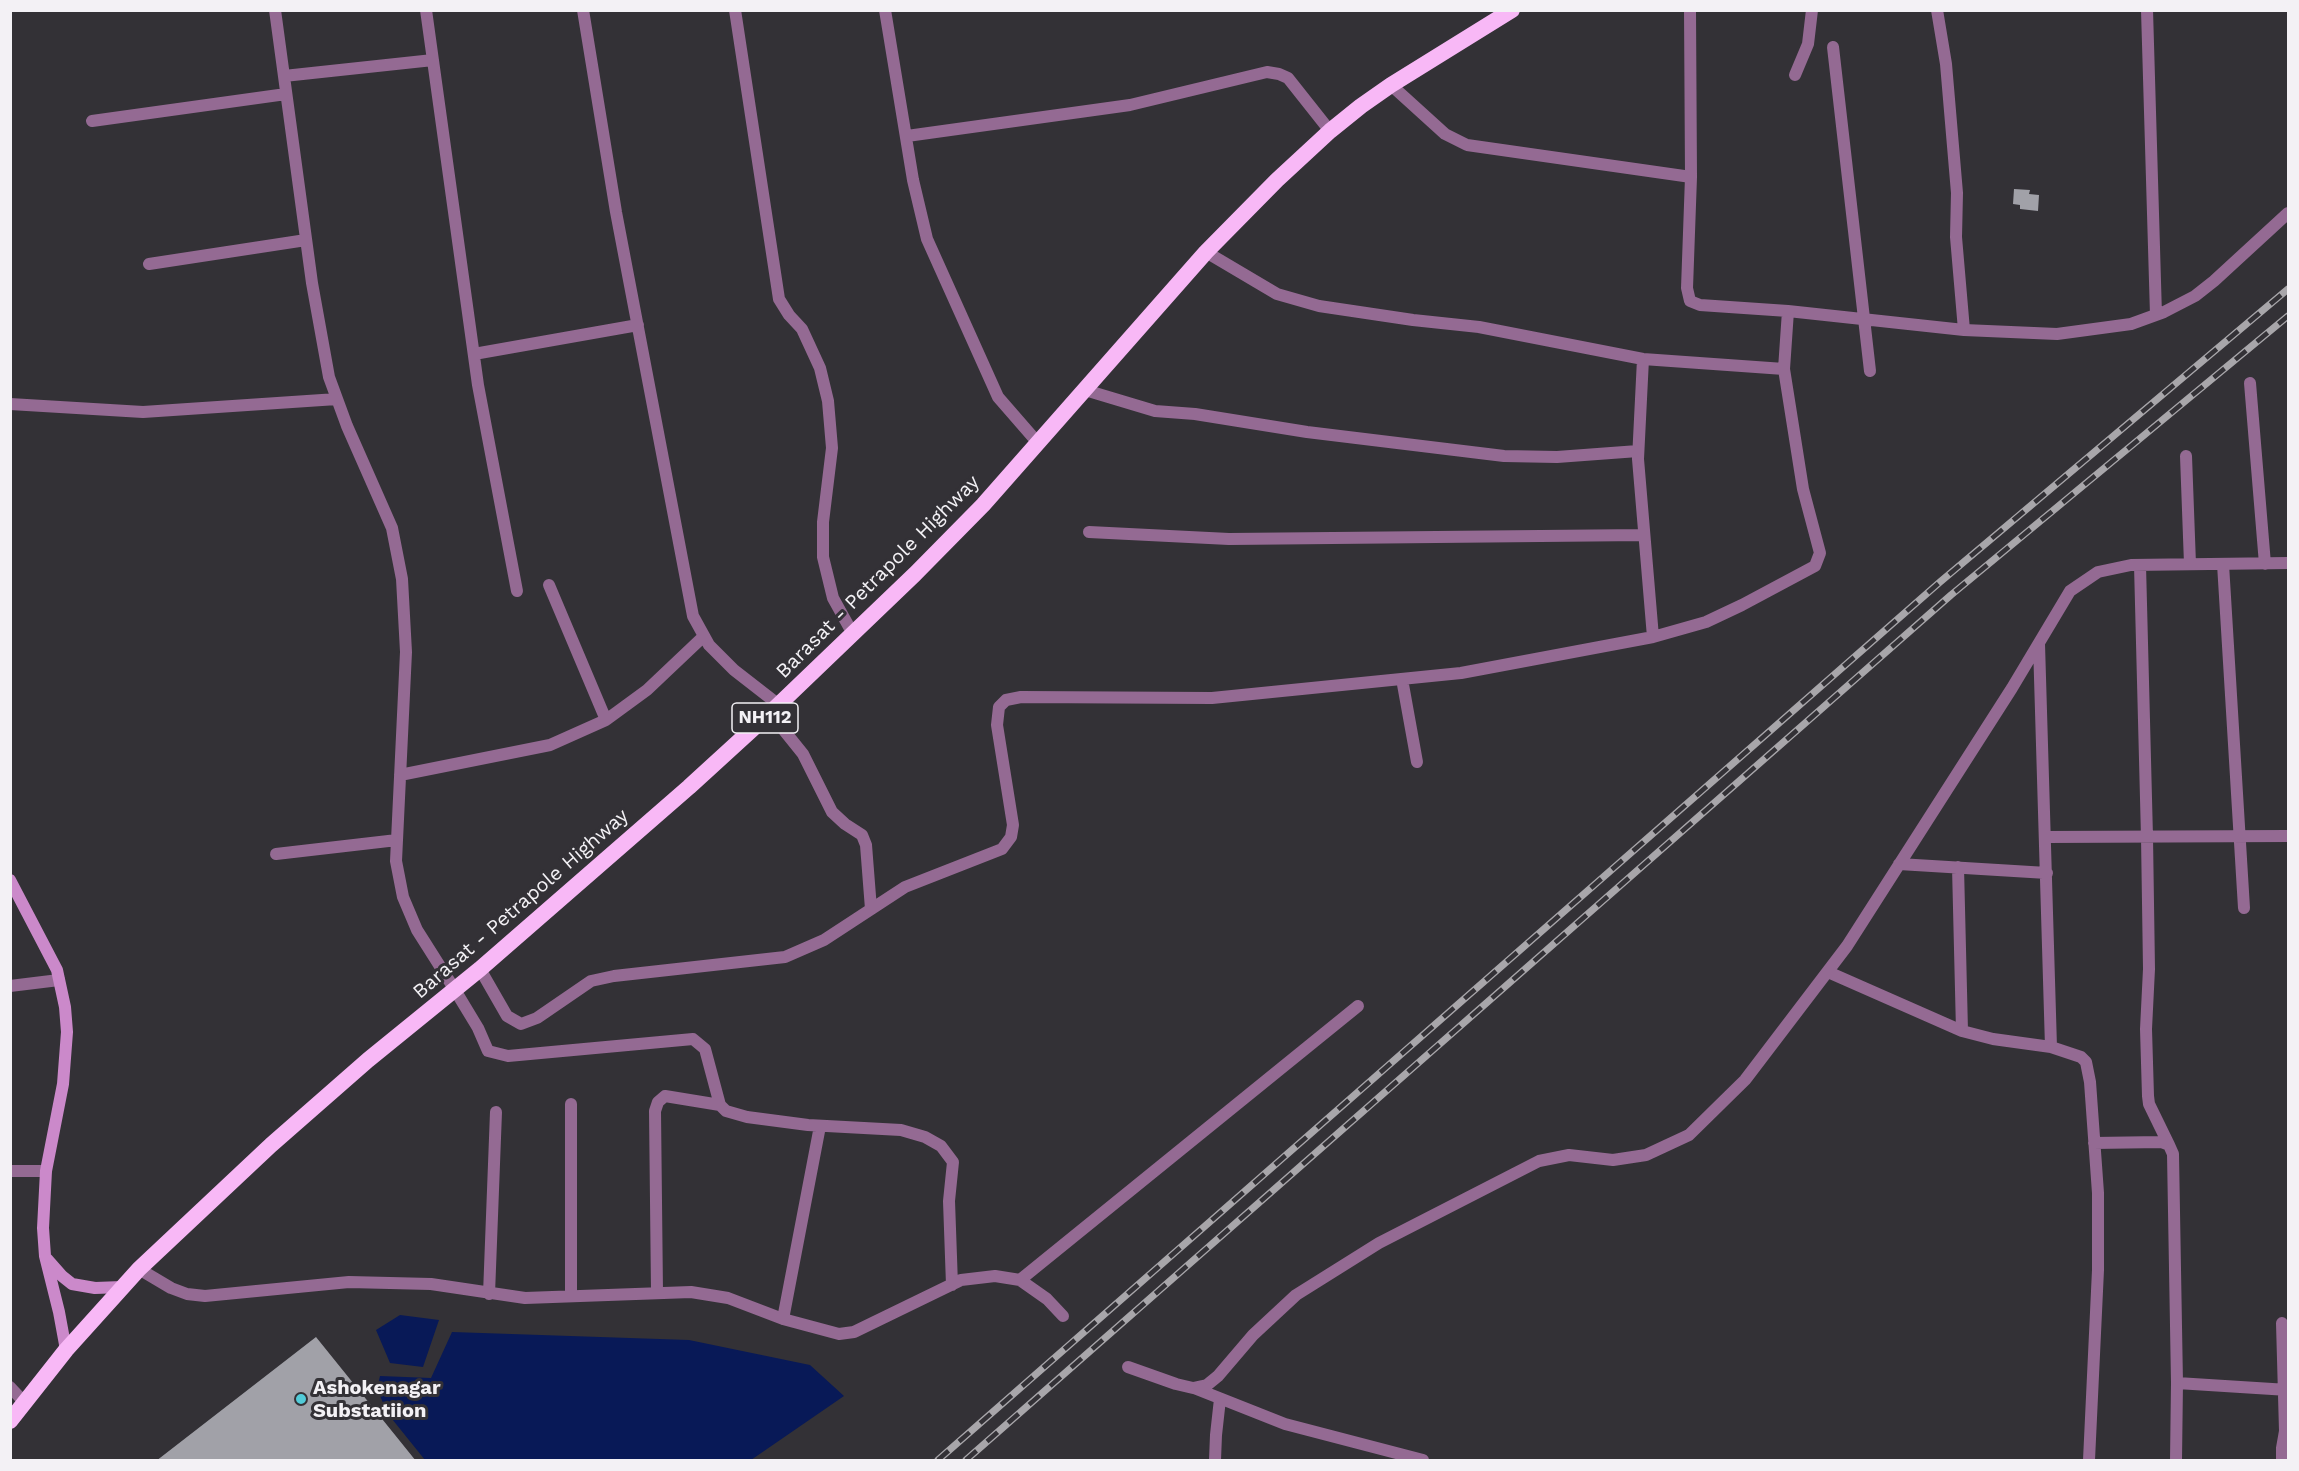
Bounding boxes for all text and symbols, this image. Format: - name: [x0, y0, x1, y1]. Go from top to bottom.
- street label: Barasat - Petrapole Highway: [771, 470, 985, 684]
- road number: NH112: [732, 703, 798, 733]
- street label: Barasat - Petrapole Highway: [408, 804, 634, 1004]
- place label: Ashokenagar Substatiion: [313, 1376, 440, 1423]
- marker: Ashokenagar Substatiion: [294, 1392, 308, 1406]

